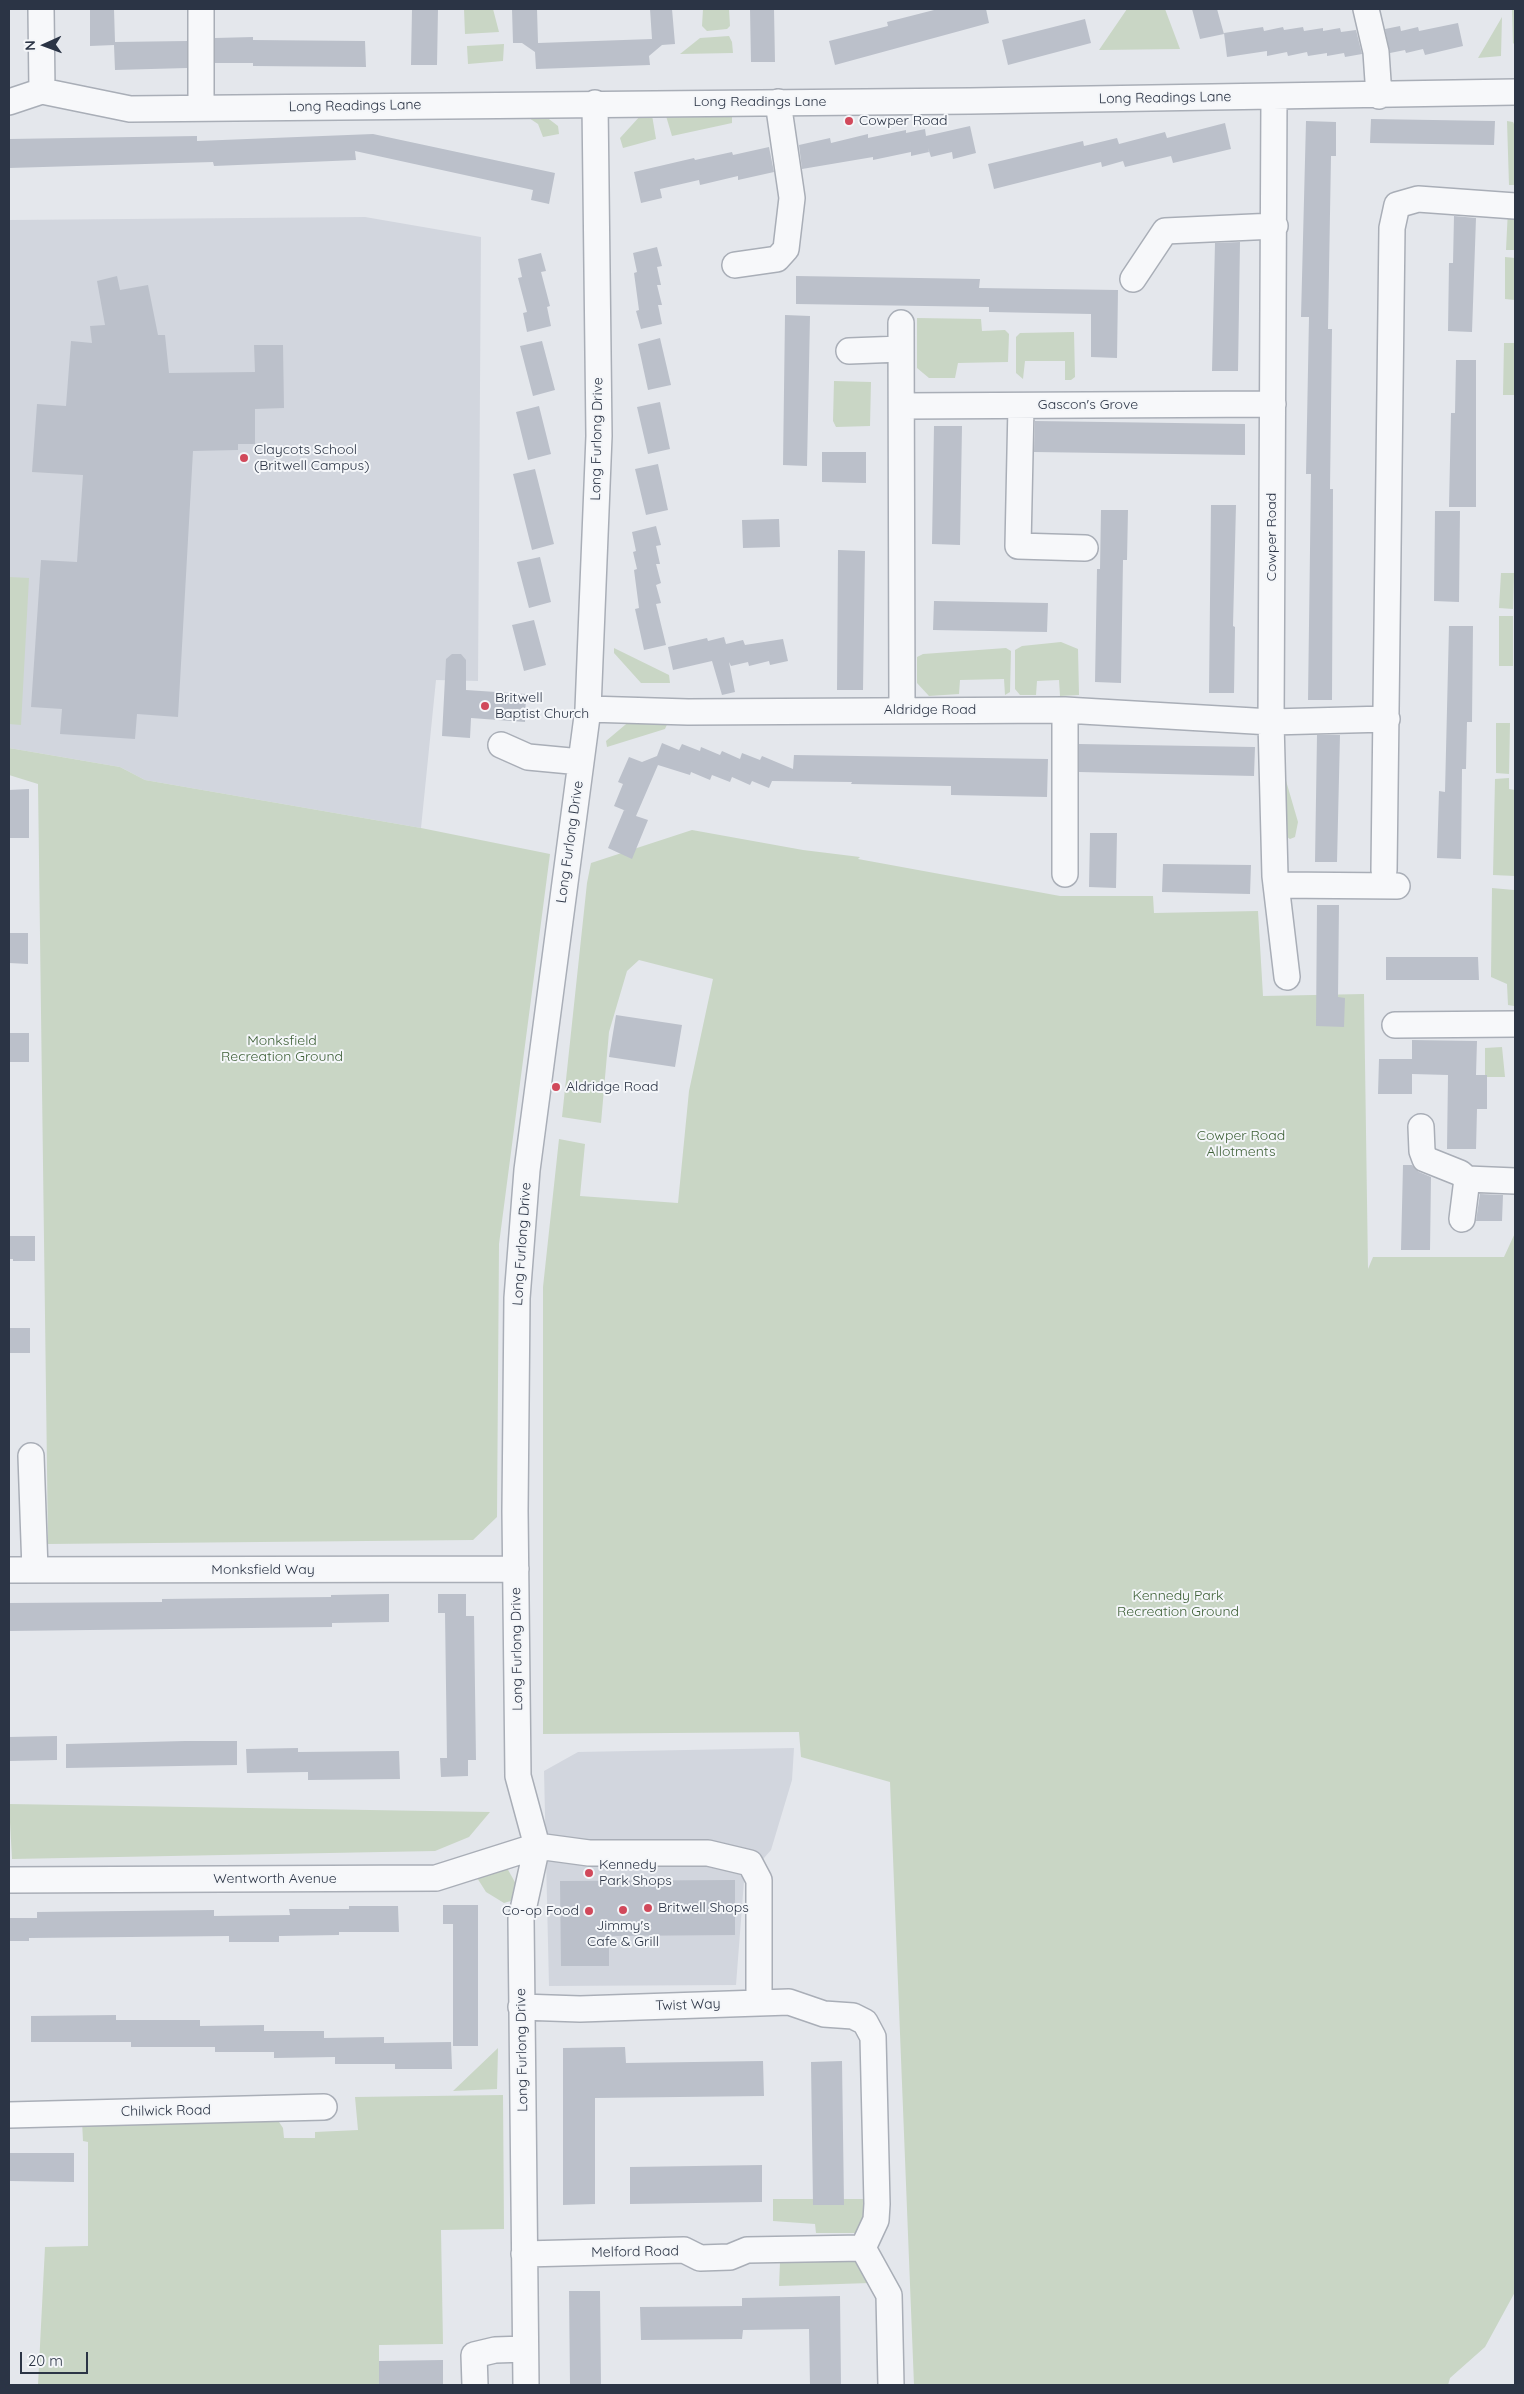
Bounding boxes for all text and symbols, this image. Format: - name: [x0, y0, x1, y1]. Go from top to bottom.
- north arrow: [20, 20, 70, 70]
- text: N: [21, 40, 39, 51]
- street label: Long Readings Lane: [1098, 88, 1232, 108]
- street label: Long Readings Lane: [694, 94, 826, 110]
- street label: Long Readings Lane: [288, 96, 422, 116]
- place label: Cowper Road: [859, 113, 947, 129]
- marker: Cowper Road: [843, 115, 855, 127]
- street label: Long Furlong Drive: [588, 377, 606, 501]
- street label: Gascon's Grove: [1038, 397, 1138, 413]
- place label: Claycots School (Britwell Campus): [254, 442, 369, 474]
- marker: Claycots School (Britwell Campus): [238, 452, 250, 464]
- street label: Cowper Road: [1264, 493, 1280, 581]
- place label: Britwell Baptist Church: [495, 690, 589, 722]
- marker: Britwell Baptist Church: [479, 700, 491, 712]
- street label: Aldridge Road: [884, 702, 976, 718]
- street label: Long Furlong Drive: [553, 780, 587, 904]
- park label: Monksfield Recreation Ground: [221, 1033, 343, 1066]
- place label: Aldridge Road: [566, 1079, 658, 1095]
- marker: Aldridge Road: [550, 1081, 562, 1093]
- park label: Cowper Road Allotments: [1197, 1128, 1285, 1160]
- street label: Long Furlong Drive: [509, 1182, 535, 1306]
- street label: Monksfield Way: [211, 1562, 315, 1578]
- street label: Long Furlong Drive: [508, 1587, 526, 1711]
- park label: Kennedy Park Recreation Ground: [1117, 1588, 1239, 1620]
- place label: Kennedy Park Shops: [599, 1857, 672, 1890]
- marker: Kennedy Park Shops: [583, 1867, 595, 1879]
- street label: Wentworth Avenue: [213, 1871, 337, 1887]
- place label: Britwell Shops: [658, 1900, 749, 1916]
- marker: Britwell Shops: [642, 1902, 654, 1914]
- place label: Co-op Food: [502, 1903, 579, 1919]
- marker: Jimmy's Cafe & Grill: [617, 1904, 629, 1916]
- marker: Co-op Food: [583, 1905, 595, 1917]
- place label: Jimmy's Cafe & Grill: [587, 1918, 659, 1950]
- street label: Long Furlong Drive: [513, 1988, 531, 2112]
- street label: Twist Way: [655, 1995, 721, 2015]
- street label: Chilwick Road: [121, 2102, 211, 2120]
- street label: Melford Road: [591, 2243, 679, 2261]
- scale bar: [22, 2342, 90, 2374]
- text: 20 m: [28, 2351, 63, 2370]

